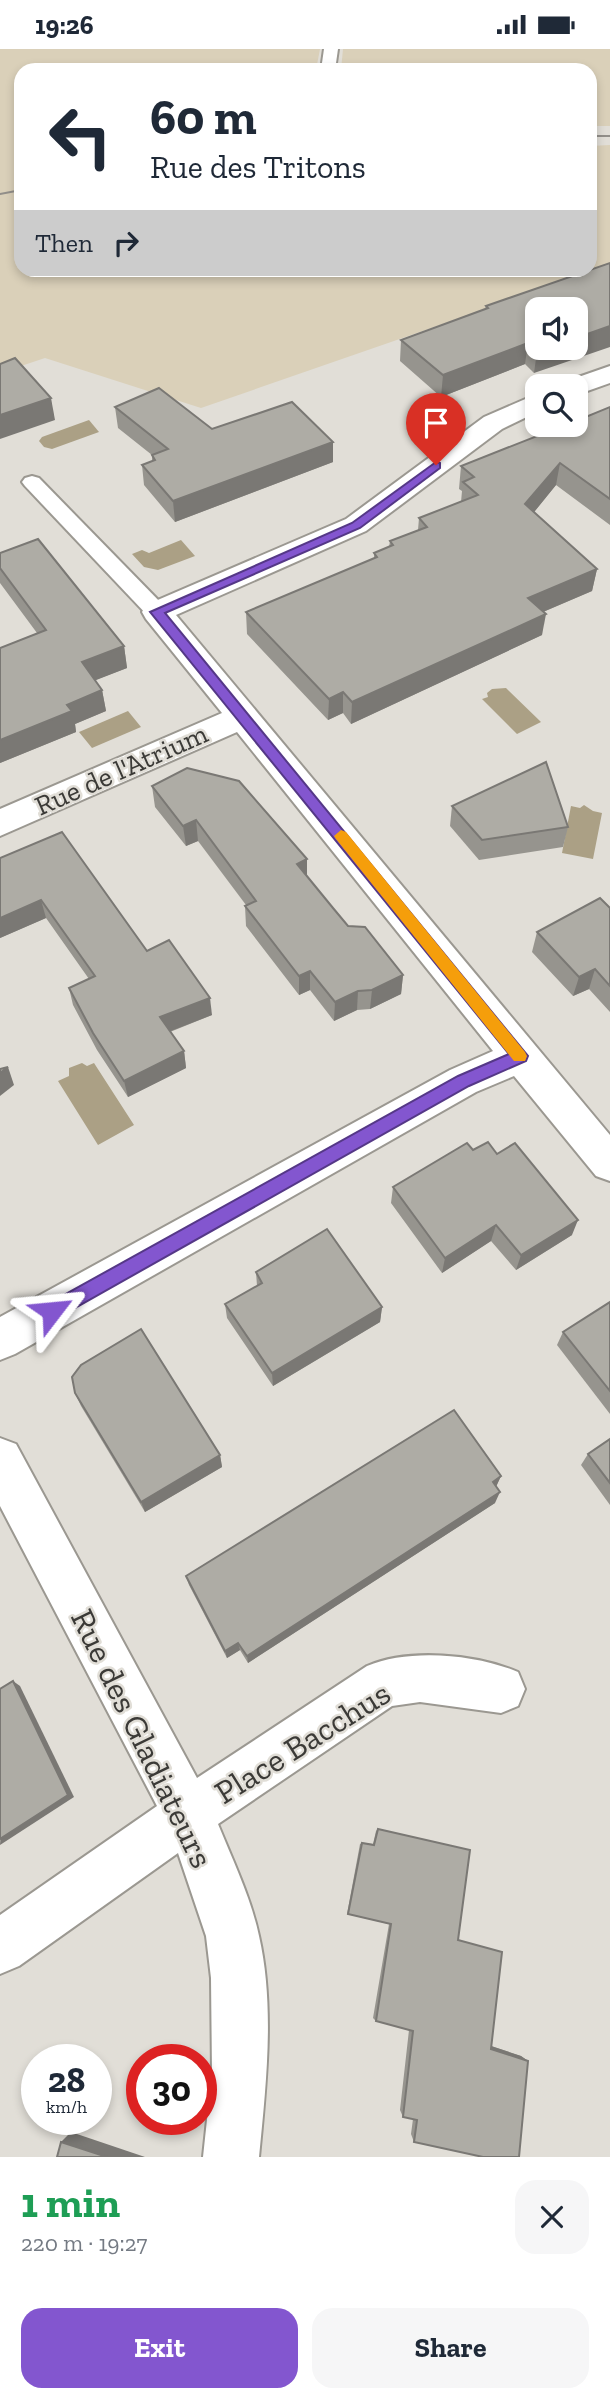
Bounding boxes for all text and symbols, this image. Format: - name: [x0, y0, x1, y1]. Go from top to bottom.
- text: 19:26: [35, 9, 94, 41]
- text: 60 m: [150, 88, 257, 147]
- icon: left: [35, 91, 126, 182]
- text: Rue des Tritons: [150, 148, 366, 186]
- icon: right: [107, 224, 145, 262]
- text: Then: [35, 227, 93, 259]
- map controls: [525, 297, 588, 437]
- button: sound: [525, 297, 588, 360]
- button: search: [525, 374, 588, 437]
- pin: [406, 393, 466, 465]
- icon: arrive: [417, 404, 455, 442]
- street label: Rue de l'Atrium: [30, 717, 213, 822]
- position arrow: [15, 1274, 89, 1348]
- street label: Rue des Gladiateurs: [63, 1603, 222, 1874]
- street label: Place Bacchus: [207, 1673, 397, 1812]
- speed limit sign: 30: [126, 2044, 217, 2135]
- text: 28: [48, 2059, 85, 2101]
- text: km/h: [46, 2096, 87, 2118]
- text: 1 min: [21, 2177, 120, 2228]
- button: close: [515, 2180, 589, 2254]
- text: 220 m · 19:27: [21, 2229, 147, 2257]
- button: Exit: [21, 2308, 298, 2388]
- button: Share: [312, 2308, 589, 2388]

